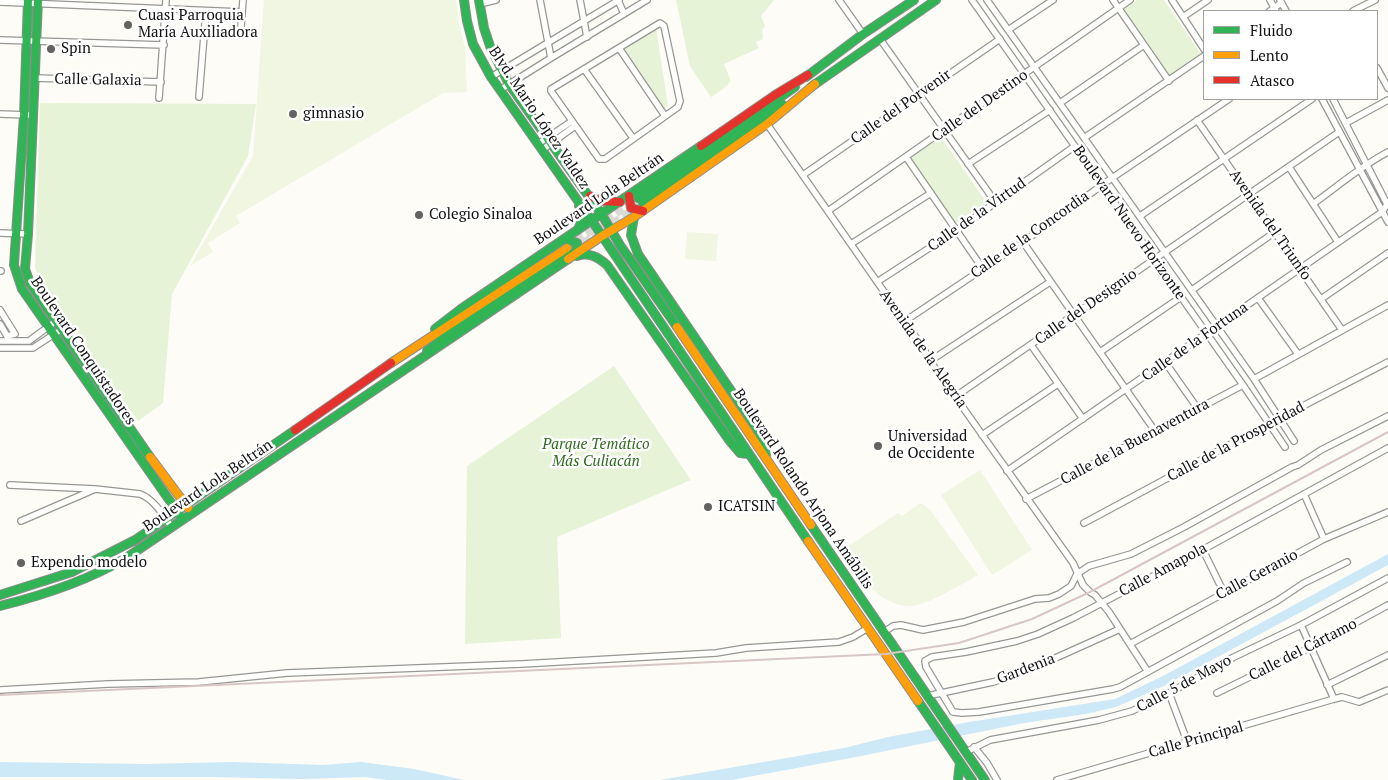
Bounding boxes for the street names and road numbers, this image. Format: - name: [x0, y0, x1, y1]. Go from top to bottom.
- street label: Blvd. Mario López Valdez: [485, 43, 593, 193]
- street label: Calle del Porvenir: [847, 66, 955, 148]
- street label: Calle del Destino: [928, 66, 1032, 146]
- street label: Calle Galaxia: [54, 70, 142, 90]
- street label: Boulevard Nuevo Horizonte: [1069, 143, 1189, 303]
- street label: Boulevard Lola Beltrán: [531, 149, 667, 249]
- street label: Avenida del Triunfo: [1225, 166, 1315, 284]
- street label: Calle de la Virtud: [924, 174, 1030, 256]
- street label: Calle de la Concordia: [967, 187, 1093, 283]
- street label: Calle del Designio: [1032, 265, 1140, 349]
- street label: Boulevard Conquistadores: [27, 274, 139, 428]
- street label: Avenida de la Alegría: [875, 286, 971, 412]
- street label: Calle de la Fortuna: [1138, 299, 1252, 385]
- street label: Boulevard Rolando Arjona Amábilis: [729, 386, 877, 592]
- street label: Calle de la Buenaventura: [1058, 395, 1212, 489]
- street label: Calle de la Prosperidad: [1164, 398, 1308, 486]
- street label: Boulevard Lola Beltrán: [140, 436, 276, 536]
- street label: Calle Amapola: [1116, 539, 1210, 601]
- street label: Calle Geranio: [1213, 546, 1301, 604]
- street label: Calle del Cártamo: [1246, 615, 1360, 685]
- street label: Gardenia: [995, 650, 1057, 688]
- street label: Calle 5 de Mayo: [1134, 651, 1234, 717]
- street label: Calle Principal: [1147, 718, 1245, 762]

